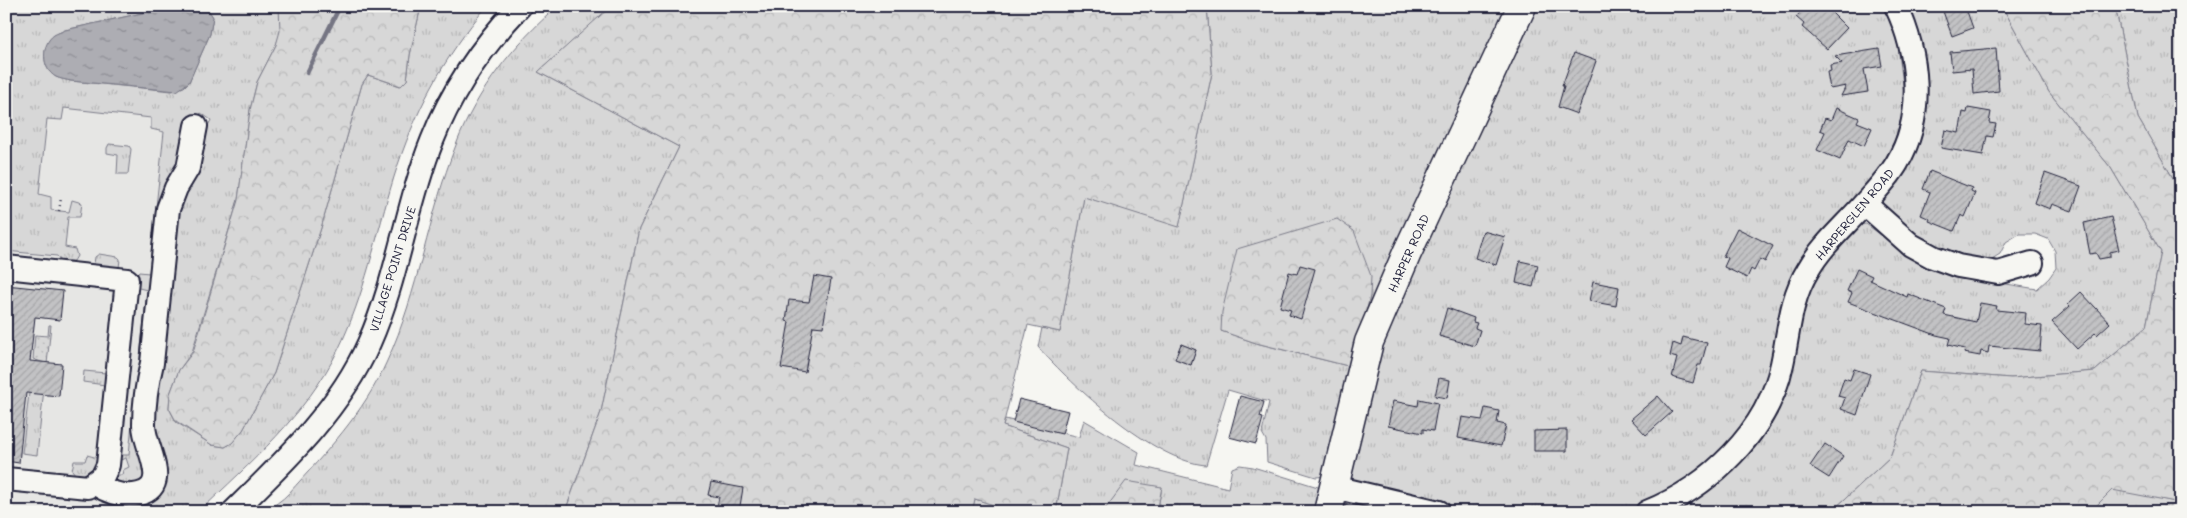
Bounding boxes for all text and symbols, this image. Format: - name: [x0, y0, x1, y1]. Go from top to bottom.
- street label: HARPERGLEN ROAD: [1811, 165, 1897, 263]
- street label: VILLAGE POINT DRIVE: [365, 204, 419, 334]
- street label: HARPER ROAD: [1384, 211, 1432, 295]

